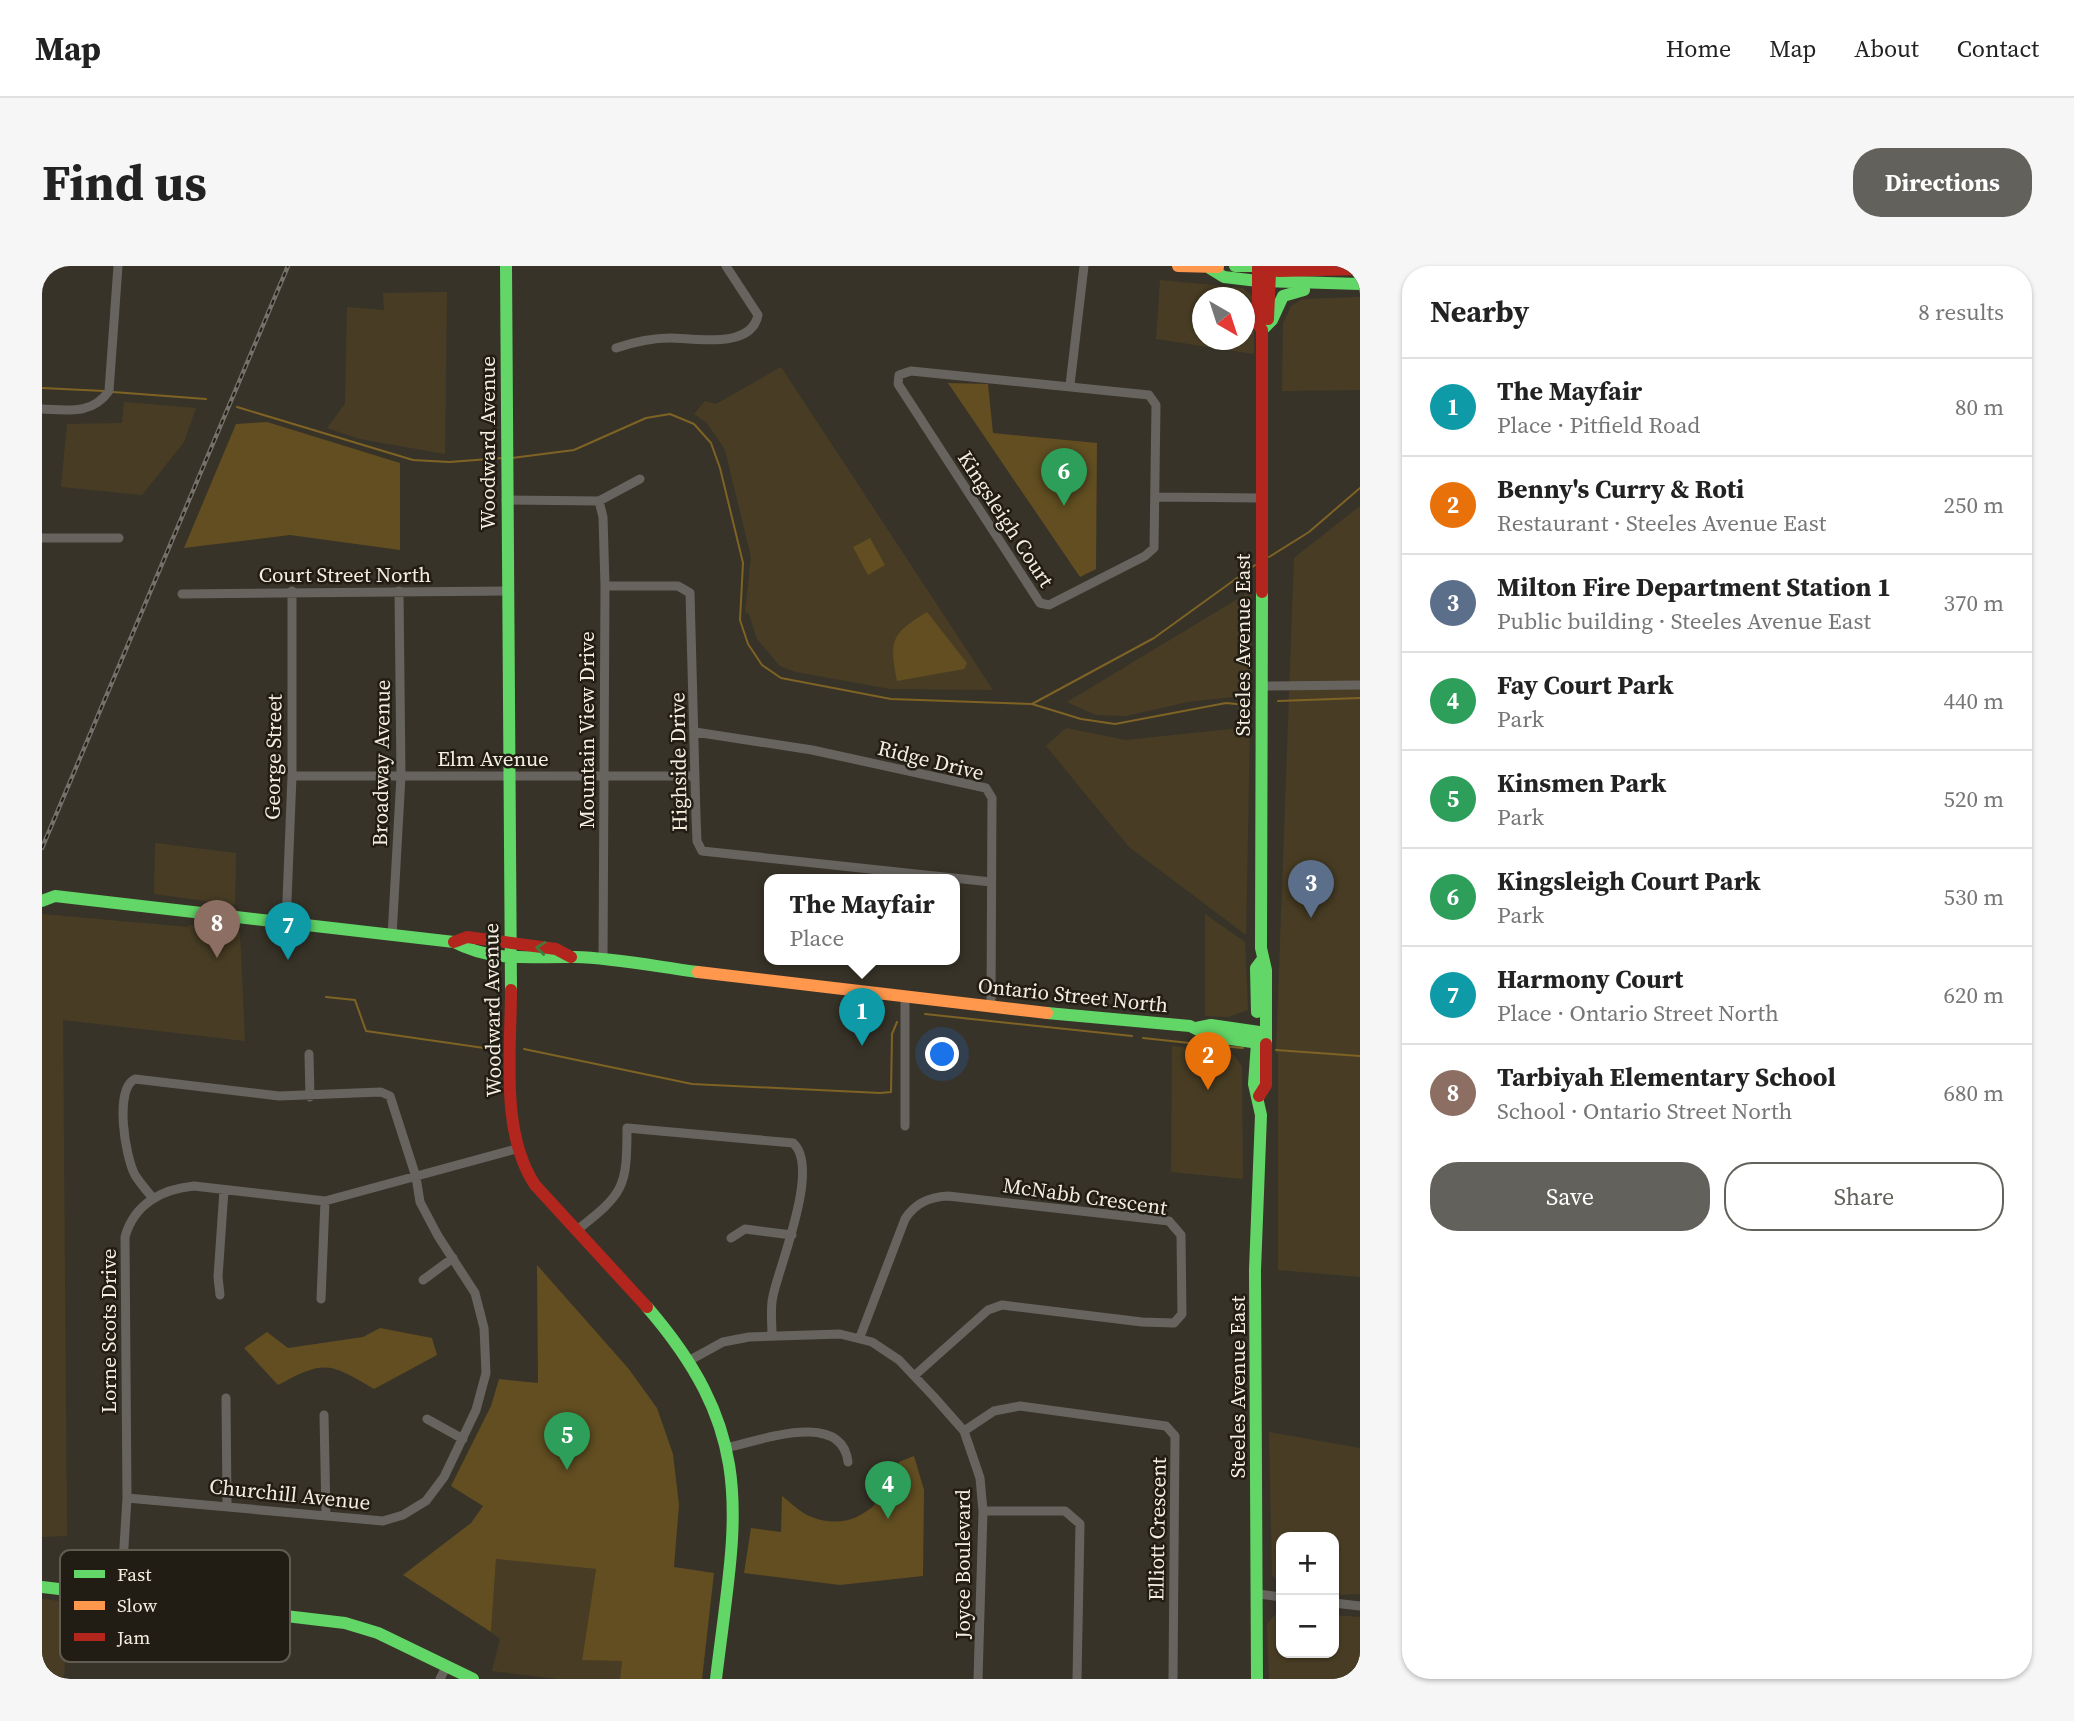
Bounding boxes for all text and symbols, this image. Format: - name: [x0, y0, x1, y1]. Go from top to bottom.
- text: Map: [35, 26, 101, 71]
- text: Home: [1666, 32, 1731, 65]
- text: Map: [1769, 32, 1816, 65]
- text: About: [1854, 32, 1919, 65]
- text: Contact: [1957, 32, 2039, 65]
- button: Directions: [1853, 148, 2032, 217]
- text: Find us: [42, 149, 207, 216]
- north arrow: [1192, 287, 1255, 350]
- text: Nearby: [1430, 291, 1529, 332]
- text: 8 results: [1918, 296, 2004, 328]
- street label: Woodward Avenue: [473, 356, 502, 530]
- text: The Mayfair: [1497, 373, 1642, 409]
- text: 1: [1447, 391, 1459, 423]
- text: 80 m: [1955, 391, 2004, 423]
- text: Place · Pitfield Road: [1497, 409, 1700, 441]
- street label: Kingsleigh Court: [951, 445, 1061, 593]
- pin: 6: [1041, 448, 1087, 506]
- text: Benny's Curry & Roti: [1497, 471, 1744, 507]
- text: 2: [1447, 489, 1459, 521]
- text: 250 m: [1943, 489, 2004, 521]
- text: Restaurant · Steeles Avenue East: [1497, 507, 1826, 539]
- street label: Steeles Avenue East: [1228, 553, 1257, 736]
- street label: Court Street North: [259, 560, 431, 589]
- text: Milton Fire Department Station 1: [1497, 569, 1891, 605]
- text: 3: [1447, 587, 1459, 619]
- text: 370 m: [1943, 587, 2004, 619]
- text: Public building · Steeles Avenue East: [1497, 605, 1871, 637]
- street label: Mountain View Drive: [572, 631, 601, 829]
- text: Fay Court Park: [1497, 667, 1673, 703]
- street label: Broadway Avenue: [365, 679, 397, 847]
- text: 4: [1447, 685, 1459, 717]
- text: 440 m: [1943, 685, 2004, 717]
- street label: Highside Drive: [662, 692, 694, 832]
- street label: George Street: [257, 694, 289, 820]
- text: Park: [1497, 703, 1544, 735]
- street label: Ridge Drive: [875, 733, 987, 787]
- street label: Elm Avenue: [437, 744, 549, 773]
- text: Kinsmen Park: [1497, 765, 1666, 801]
- text: 5: [1447, 783, 1459, 815]
- text: 520 m: [1943, 783, 2004, 815]
- text: Park: [1497, 801, 1544, 833]
- pin: 3: [1288, 860, 1334, 918]
- text: Kingsleigh Court Park: [1497, 863, 1761, 899]
- popup: [764, 874, 960, 965]
- text: 6: [1447, 881, 1459, 913]
- text: 530 m: [1943, 881, 2004, 913]
- text: The Mayfair: [789, 886, 935, 922]
- text: Park: [1497, 899, 1544, 931]
- pin: 8: [194, 900, 240, 958]
- pin: 7: [265, 902, 311, 960]
- text: Place: [789, 922, 844, 954]
- street label: Woodward Avenue: [476, 923, 508, 1097]
- one-way arrow: [535, 940, 547, 955]
- text: Harmony Court: [1497, 961, 1683, 997]
- street label: Ontario Street North: [976, 971, 1170, 1019]
- text: 7: [1447, 979, 1459, 1011]
- text: 620 m: [1943, 979, 2004, 1011]
- pin: 1: [839, 988, 885, 1046]
- text: Place · Ontario Street North: [1497, 997, 1779, 1029]
- pin: 2: [1185, 1032, 1231, 1090]
- your location: [925, 1037, 959, 1071]
- text: Tarbiyah Elementary School: [1497, 1059, 1836, 1095]
- text: 8: [1447, 1077, 1459, 1109]
- text: 680 m: [1943, 1077, 2004, 1109]
- text: School · Ontario Street North: [1497, 1095, 1792, 1127]
- button: Save: [1430, 1162, 1710, 1231]
- button: Share: [1724, 1162, 2004, 1231]
- street label: McNabb Crescent: [1001, 1170, 1169, 1222]
- street label: Lorne Scots Drive: [94, 1248, 123, 1414]
- street label: Steeles Avenue East: [1223, 1295, 1252, 1478]
- pin: 5: [544, 1412, 590, 1470]
- street label: Elliott Crescent: [1141, 1457, 1173, 1601]
- pin: 4: [865, 1461, 911, 1519]
- street label: Churchill Avenue: [208, 1471, 372, 1517]
- street label: Joyce Boulevard: [948, 1489, 977, 1640]
- map controls: [1276, 1532, 1339, 1658]
- button: +: [1276, 1532, 1339, 1595]
- legend: [60, 1550, 290, 1662]
- text: Fast: [117, 1561, 152, 1587]
- text: Slow: [117, 1592, 158, 1618]
- button: −: [1276, 1595, 1339, 1658]
- text: Jam: [116, 1624, 150, 1650]

